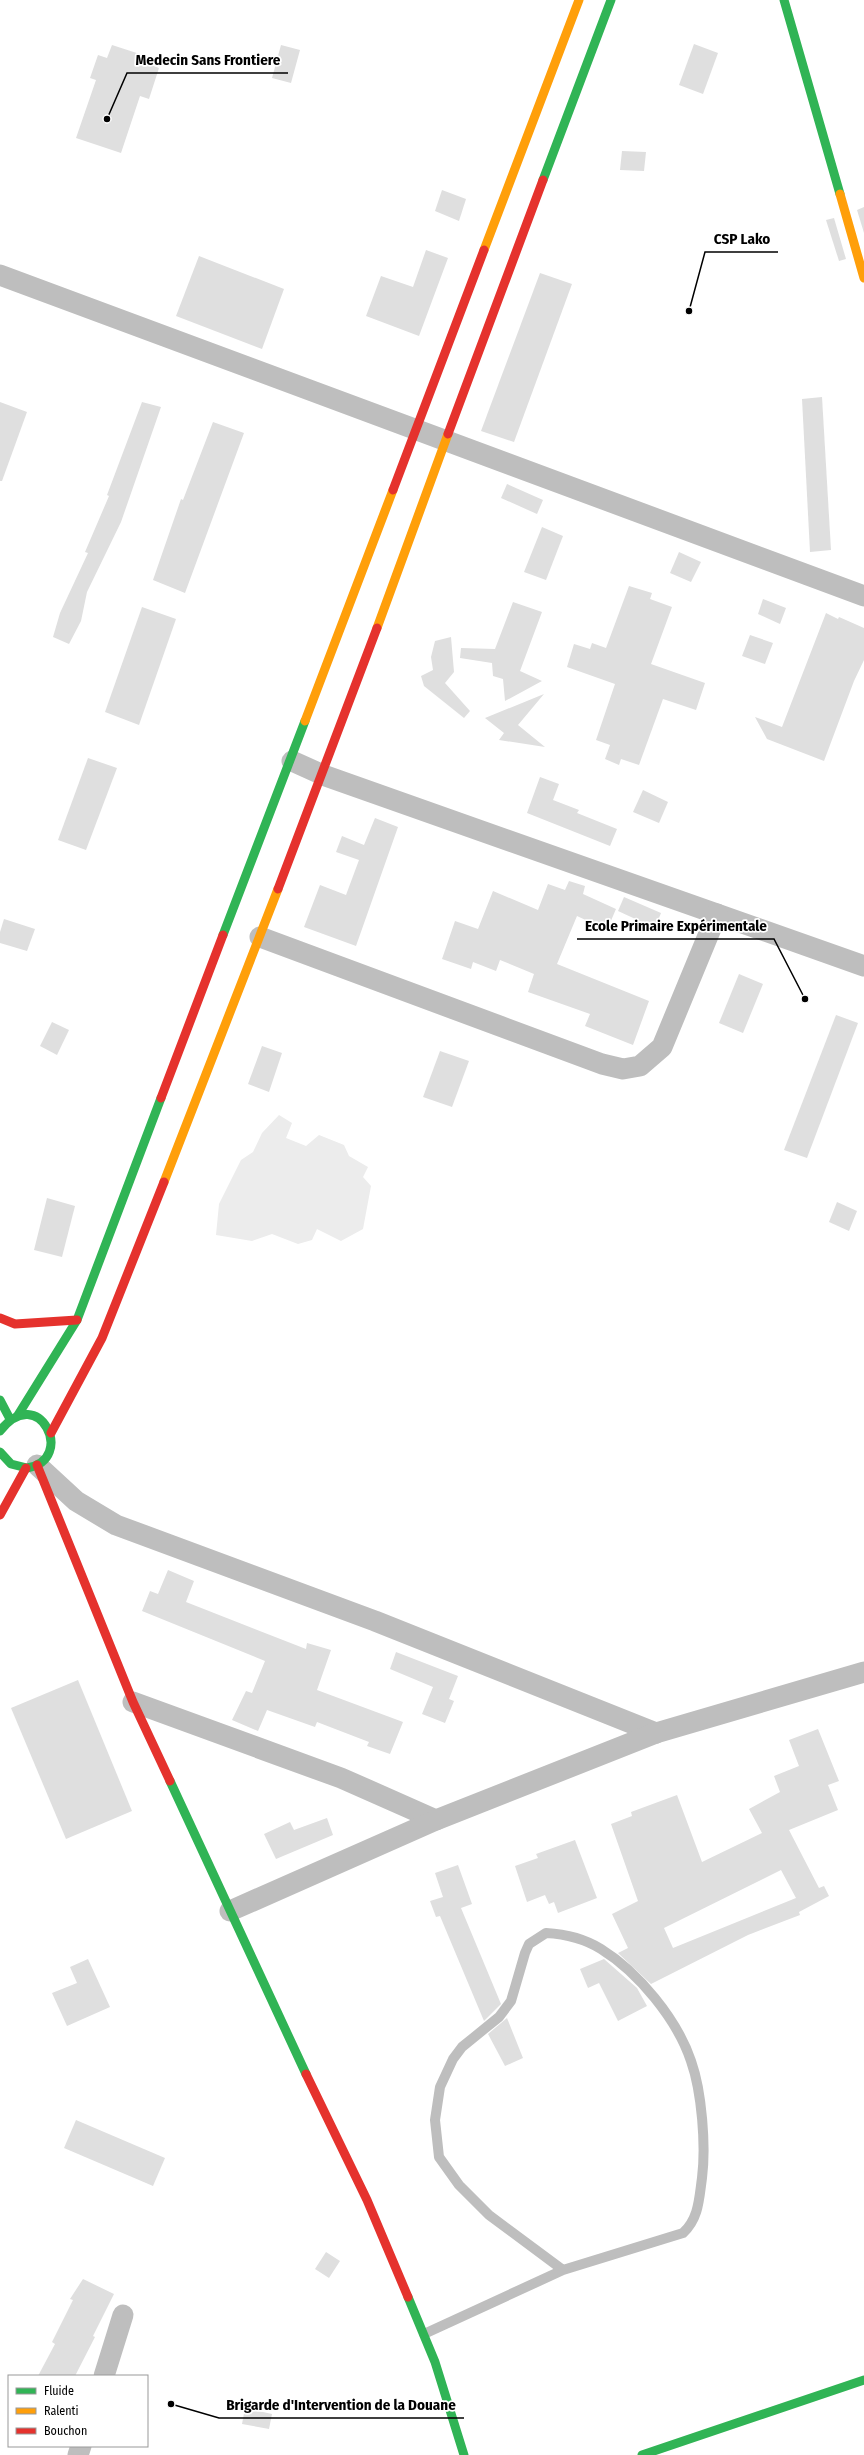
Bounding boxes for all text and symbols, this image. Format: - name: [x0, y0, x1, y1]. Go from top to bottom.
- callout: Medecin Sans Frontiere: [127, 46, 288, 73]
- text: Medecin Sans Frontiere: [136, 51, 281, 69]
- callout: CSP Lako: [705, 225, 778, 252]
- text: CSP Lako: [714, 230, 770, 248]
- callout: Ecole Primaire Expérimentale: [577, 912, 774, 939]
- text: Ecole Primaire Expérimentale: [585, 917, 767, 935]
- legend: [8, 2375, 148, 2447]
- text: Fluide: [44, 2384, 74, 2398]
- callout: Brigarde d'Intervention de la Douane: [219, 2391, 464, 2418]
- text: Brigarde d'Intervention de la Douane: [226, 2396, 456, 2414]
- text: Ralenti: [44, 2404, 79, 2418]
- text: Bouchon: [44, 2424, 87, 2438]

